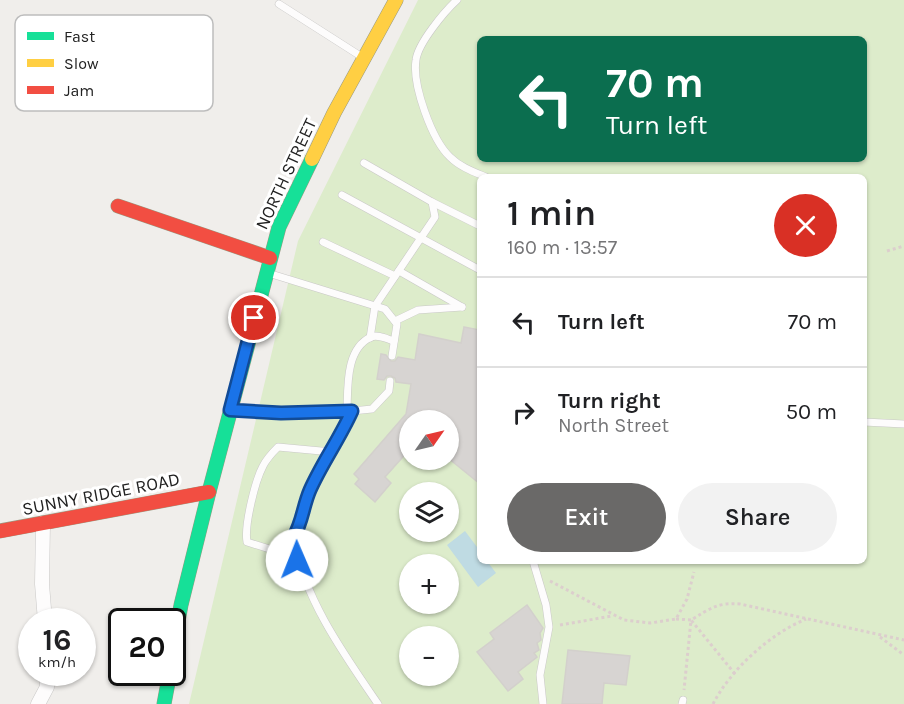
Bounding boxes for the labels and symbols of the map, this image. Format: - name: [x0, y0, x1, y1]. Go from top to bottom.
- legend: [15, 15, 213, 111]
- text: Fast: [64, 27, 95, 46]
- text: Slow: [64, 54, 99, 73]
- text: Jam: [64, 81, 94, 100]
- street label: NORTH STREET: [251, 115, 321, 233]
- pin: [228, 292, 279, 343]
- north arrow: [399, 410, 459, 470]
- street label: SUNNY RIDGE ROAD: [20, 468, 182, 520]
- position arrow: [265, 528, 329, 592]
- speed limit sign: 20: [108, 608, 186, 686]

